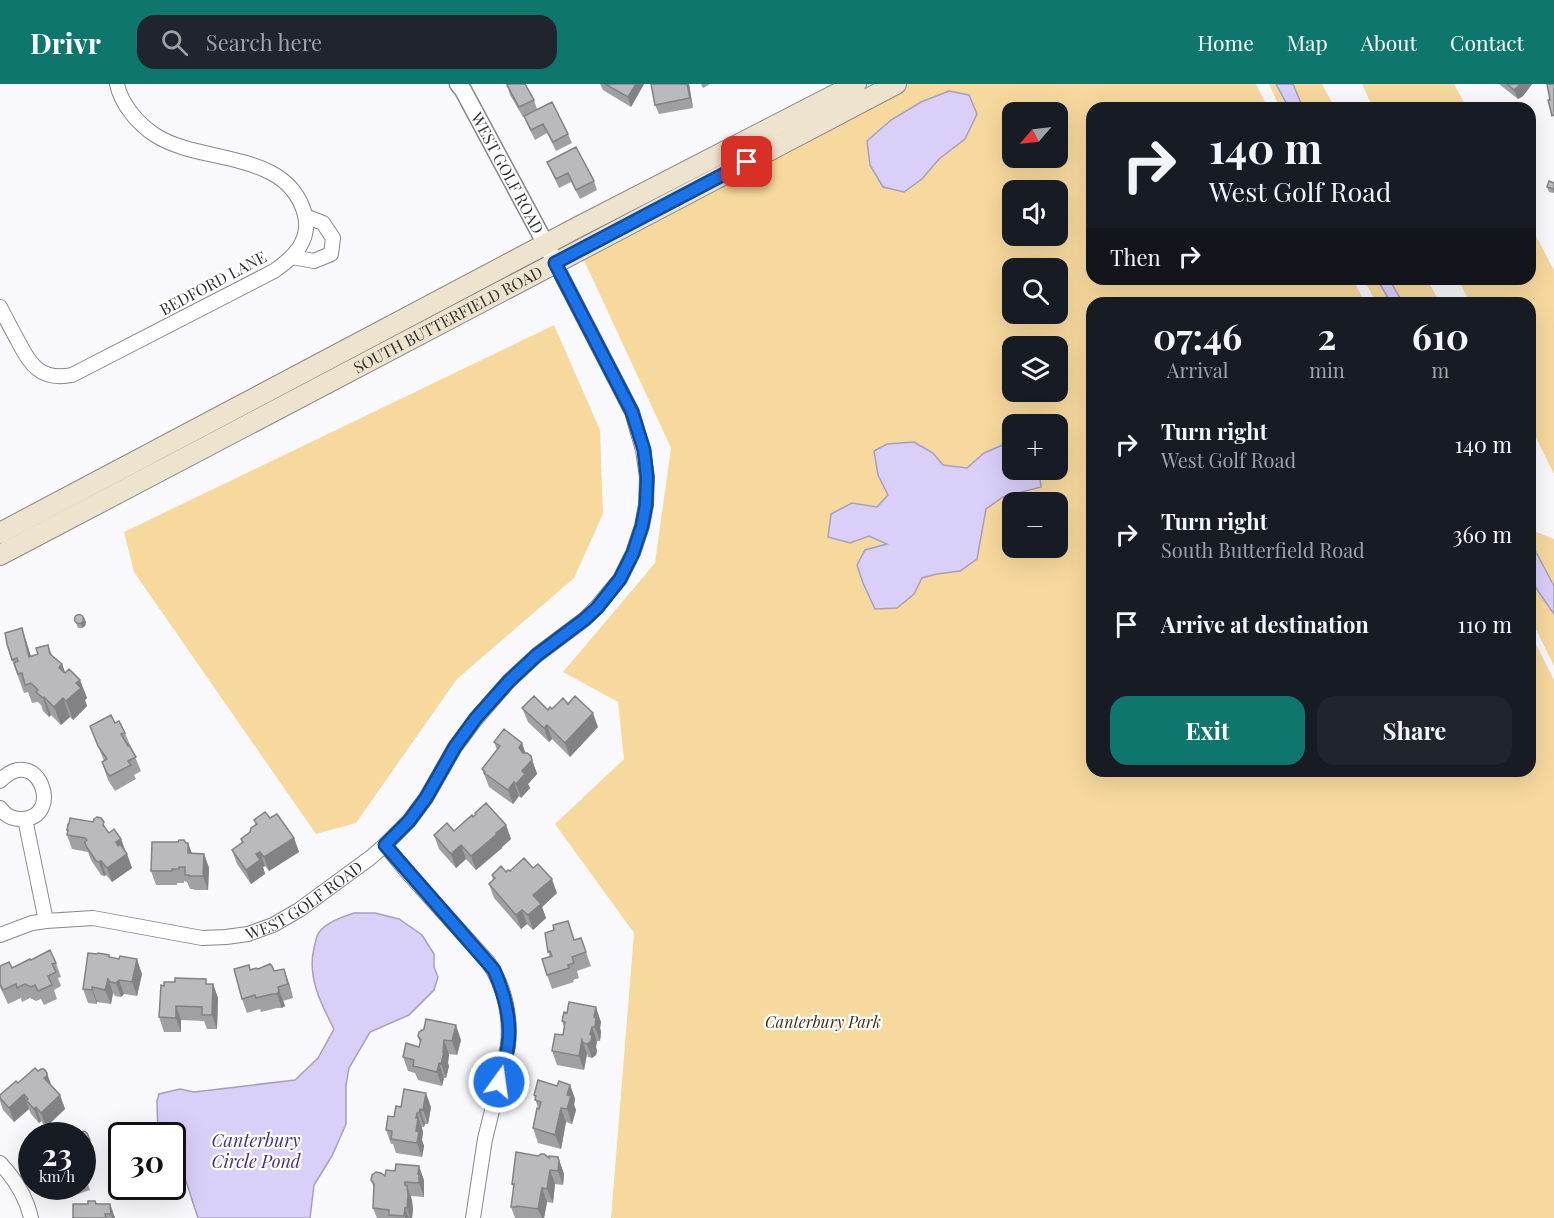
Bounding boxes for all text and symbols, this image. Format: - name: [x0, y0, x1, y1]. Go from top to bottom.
- search box: [137, 15, 557, 69]
- text: Drivr: [30, 24, 101, 61]
- icon: search: [158, 26, 191, 59]
- text: Search here: [206, 27, 322, 57]
- text: Home: [1198, 28, 1254, 56]
- text: Map: [1287, 28, 1328, 56]
- text: About: [1361, 28, 1417, 56]
- text: Contact: [1450, 28, 1524, 56]
- north arrow: [1002, 102, 1068, 168]
- map controls: [1002, 102, 1068, 558]
- street label: WEST GOLF ROAD: [466, 107, 549, 237]
- text: 140 m: [1209, 119, 1322, 175]
- icon: right: [1110, 126, 1188, 204]
- pin: [721, 136, 772, 187]
- icon: arrive: [730, 145, 763, 178]
- text: West Golf Road: [1209, 173, 1391, 209]
- button: sound: [1002, 180, 1068, 246]
- icon: right: [1173, 240, 1206, 273]
- text: Then: [1110, 242, 1161, 272]
- street label: BEDFORD LANE: [156, 246, 270, 319]
- button: search: [1002, 258, 1068, 324]
- street label: SOUTH BUTTERFIELD ROAD: [349, 261, 546, 377]
- text: 07:46: [1153, 311, 1242, 359]
- text: 2: [1318, 311, 1336, 359]
- text: 610: [1412, 311, 1469, 359]
- button: layers: [1002, 336, 1068, 402]
- text: Arrival: [1167, 356, 1228, 383]
- text: min: [1309, 356, 1345, 383]
- text: m: [1431, 356, 1449, 383]
- button: +: [1002, 414, 1068, 480]
- text: Turn right: [1161, 416, 1267, 446]
- icon: right: [1110, 428, 1143, 461]
- text: 140 m: [1455, 429, 1512, 459]
- text: West Golf Road: [1161, 446, 1296, 473]
- button: −: [1002, 492, 1068, 558]
- text: Turn right: [1161, 506, 1267, 536]
- icon: right: [1110, 518, 1143, 551]
- text: 360 m: [1452, 519, 1512, 549]
- text: South Butterfield Road: [1161, 536, 1365, 563]
- icon: arrive: [1110, 608, 1143, 641]
- text: Arrive at destination: [1161, 609, 1369, 639]
- text: 110 m: [1458, 609, 1512, 639]
- button: Exit: [1110, 696, 1305, 765]
- button: Share: [1317, 696, 1512, 765]
- street label: WEST GOLF ROAD: [242, 856, 367, 944]
- park label: Canterbury Park: [765, 1011, 881, 1032]
- position arrow: [467, 1050, 531, 1114]
- speed limit sign: 30: [108, 1122, 186, 1200]
- water label: Canterbury Circle Pond: [211, 1128, 302, 1173]
- text: 23: [42, 1134, 72, 1174]
- text: km/h: [39, 1166, 75, 1186]

